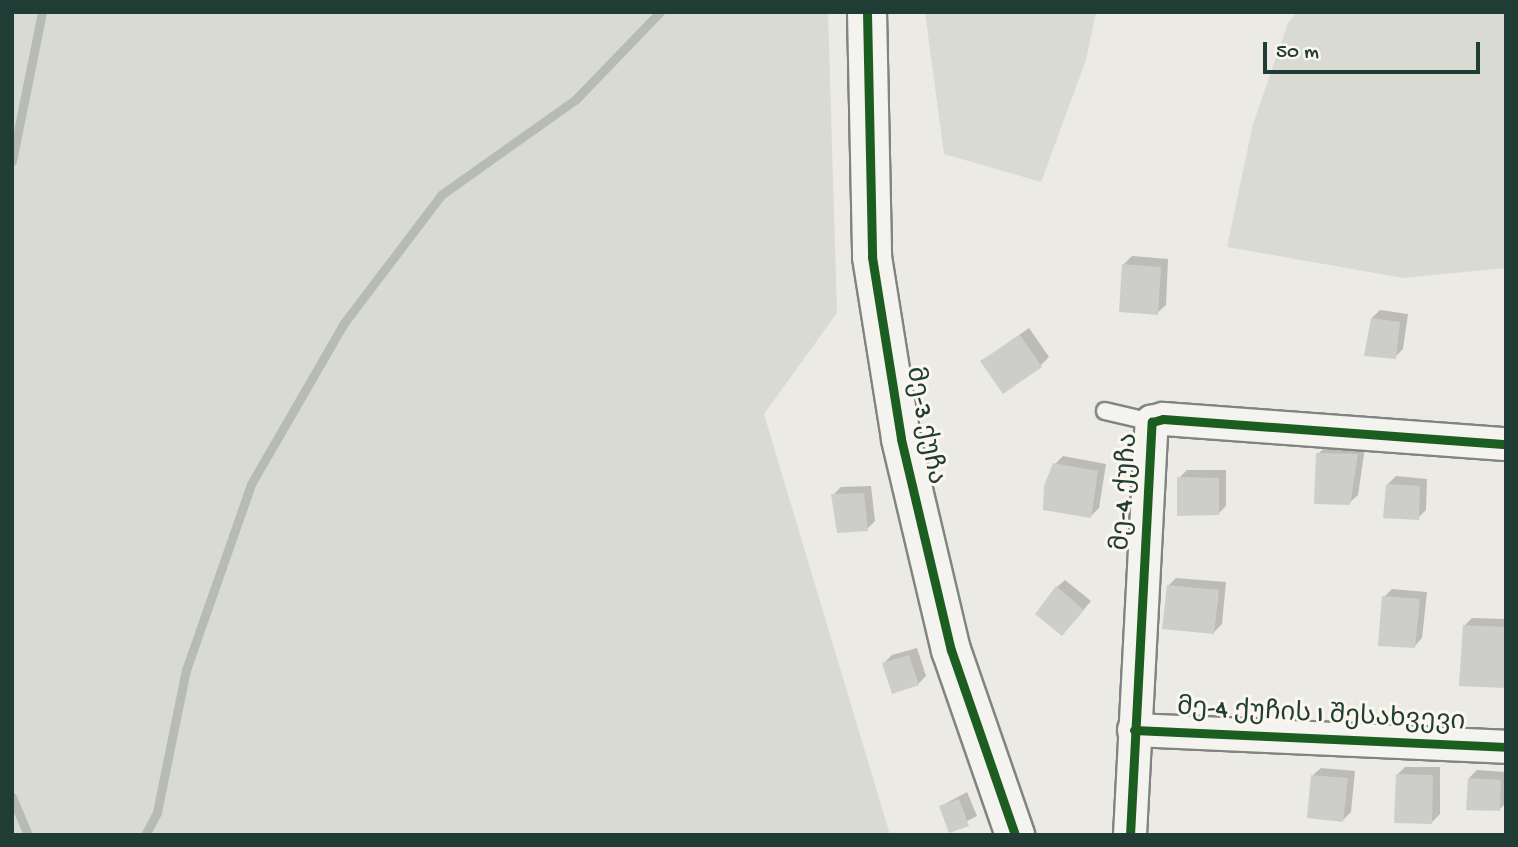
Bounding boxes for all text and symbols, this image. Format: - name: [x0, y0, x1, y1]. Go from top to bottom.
- scale bar: [1266, 28, 1483, 72]
- text: 50 m: [1276, 41, 1319, 66]
- street label: მე-3 ქუჩა: [896, 365, 950, 487]
- street label: მე-4 ქუჩა: [1107, 432, 1147, 552]
- street label: მე-4 ქუჩის I შესახვევი: [1176, 694, 1466, 740]

